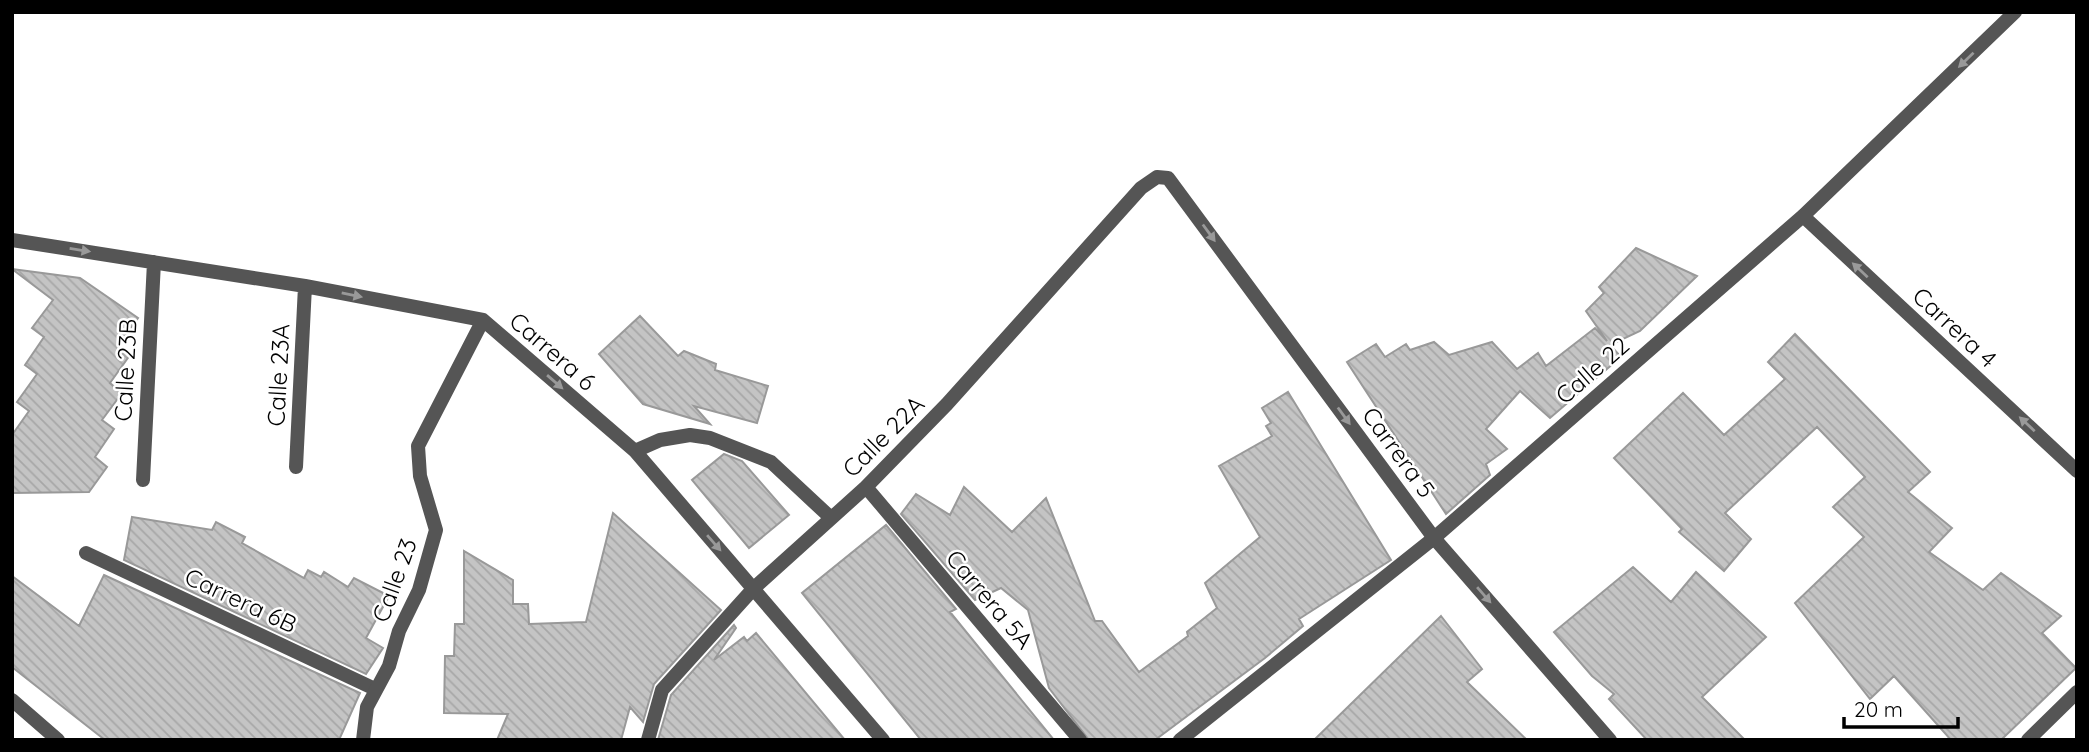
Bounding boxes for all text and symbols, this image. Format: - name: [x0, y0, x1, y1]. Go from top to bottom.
- one-way arrow: [1958, 51, 1975, 67]
- one-way arrow: [1202, 224, 1216, 242]
- one-way arrow: [69, 245, 91, 256]
- one-way arrow: [1852, 262, 1869, 278]
- street label: Carrera 4: [1907, 280, 2003, 374]
- one-way arrow: [342, 290, 364, 301]
- street label: Carrera 6: [504, 305, 602, 397]
- street label: Calle 23B: [107, 318, 143, 422]
- street label: Calle 23A: [260, 323, 296, 427]
- street label: Calle 22: [1549, 330, 1635, 410]
- one-way arrow: [546, 374, 563, 389]
- street label: Calle 22A: [836, 389, 930, 483]
- street label: Carrera 5: [1356, 401, 1442, 503]
- one-way arrow: [1337, 407, 1351, 425]
- one-way arrow: [2019, 417, 2036, 433]
- street label: Calle 23: [365, 534, 423, 626]
- one-way arrow: [706, 534, 722, 551]
- street label: Carrera 5A: [940, 543, 1040, 655]
- street label: Carrera 6B: [180, 561, 302, 639]
- one-way arrow: [1476, 587, 1491, 604]
- scale bar: [1844, 686, 1958, 730]
- text: 20 m: [1854, 696, 1903, 722]

